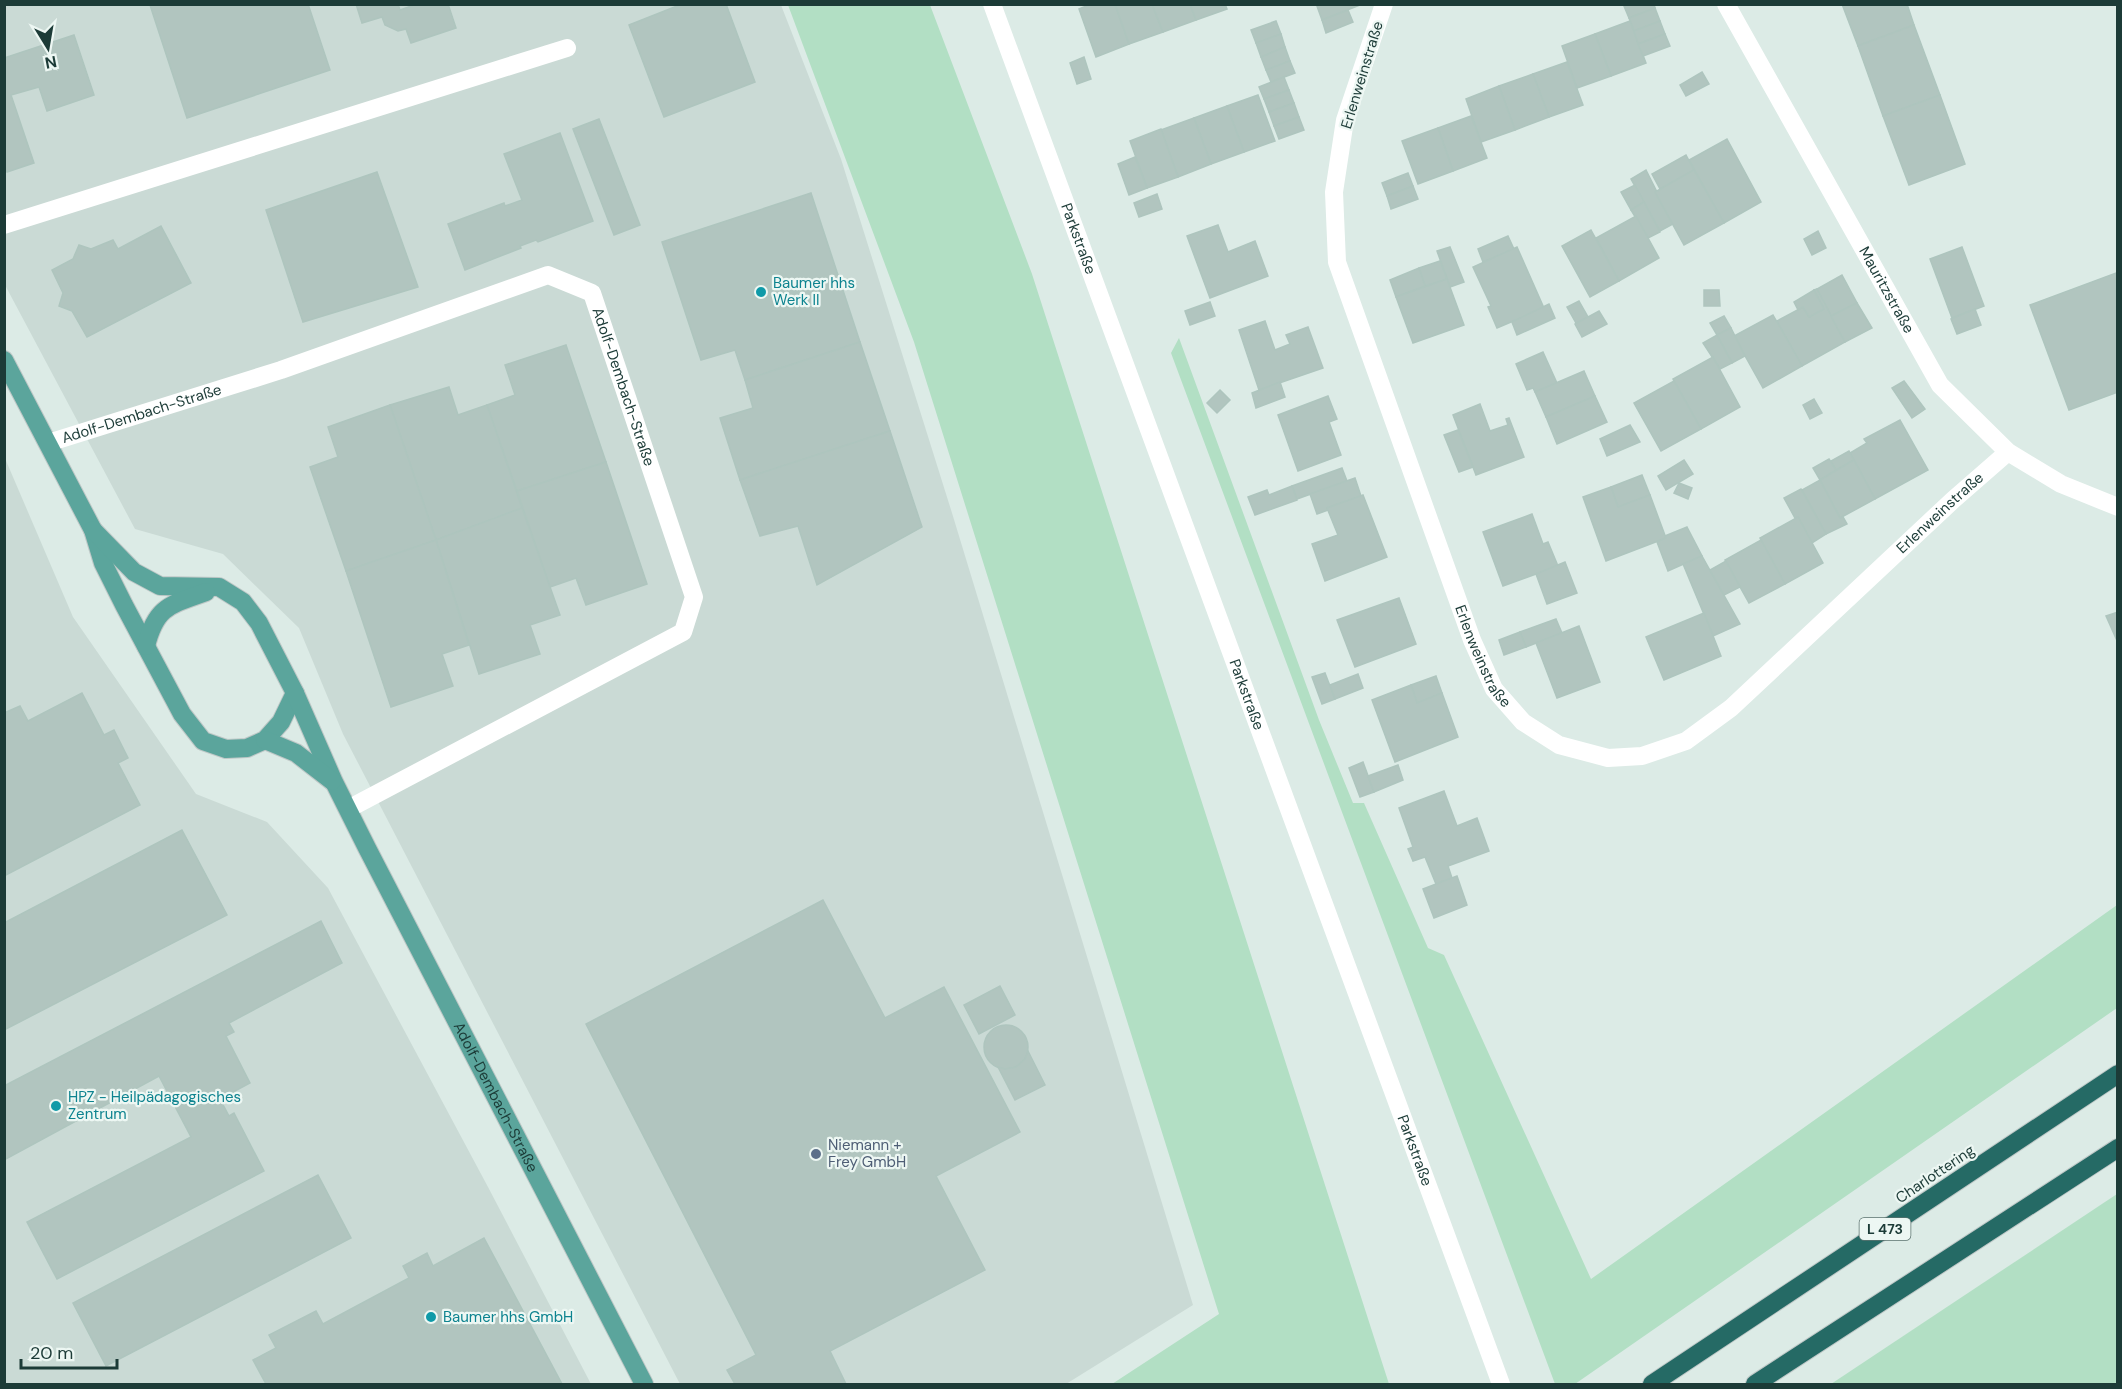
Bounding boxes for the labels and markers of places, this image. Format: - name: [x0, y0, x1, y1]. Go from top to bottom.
- place label: Baumer hhs Werk II: [773, 273, 855, 310]
- marker: Baumer hhs Werk II: [754, 285, 768, 299]
- place label: HPZ - Heilpädagogisches Zentrum: [68, 1087, 241, 1124]
- marker: HPZ - Heilpädagogisches Zentrum: [49, 1099, 63, 1113]
- place label: Niemann + Frey GmbH: [828, 1135, 906, 1172]
- marker: Niemann + Frey GmbH: [809, 1147, 823, 1161]
- place label: Baumer hhs GmbH: [443, 1307, 573, 1327]
- marker: Baumer hhs GmbH: [424, 1310, 438, 1324]

